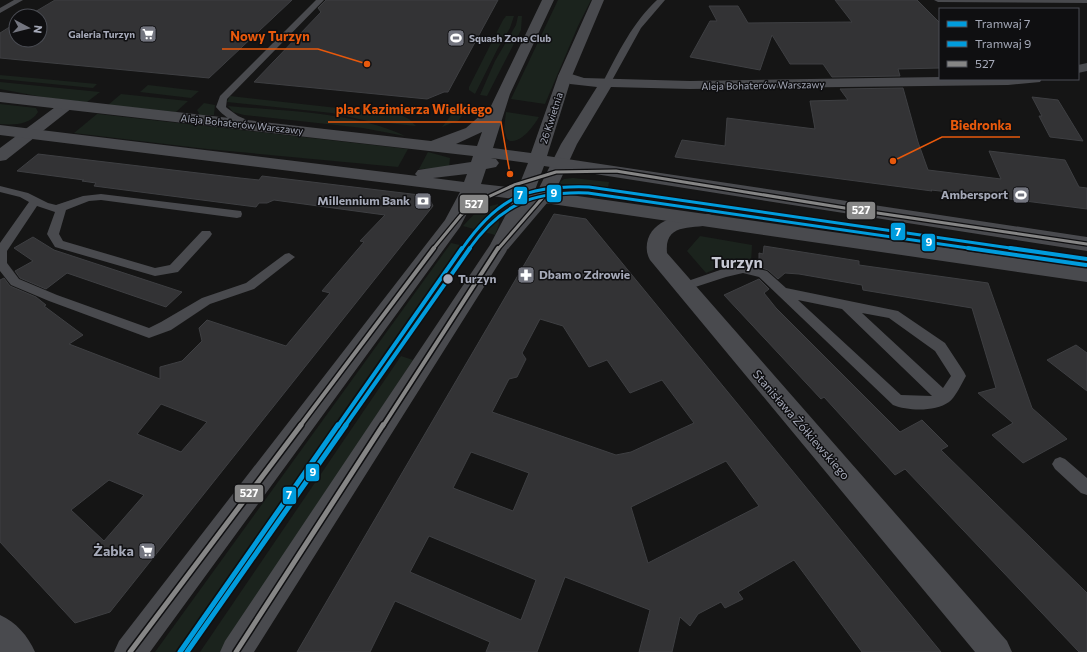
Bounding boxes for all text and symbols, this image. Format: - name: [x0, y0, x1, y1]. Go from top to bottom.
- north arrow: [8, 8, 48, 48]
- legend: [939, 8, 1079, 80]
- text: Tramwaj 7: [975, 16, 1030, 30]
- text: N: [31, 24, 45, 34]
- supermarket icon: Galeria Turzyn: [138, 24, 158, 44]
- callout: Nowy Turzyn: [222, 24, 318, 49]
- place label: Galeria Turzyn: [68, 28, 135, 40]
- text: Nowy Turzyn: [230, 28, 310, 44]
- sports icon: Squash Zone Club: [446, 28, 466, 48]
- place label: Squash Zone Club: [469, 32, 551, 44]
- text: Tramwaj 9: [975, 36, 1031, 50]
- text: 527: [975, 56, 995, 70]
- street label: Aleja Bohaterów Warszawy: [701, 78, 825, 92]
- street label: 26 Kwietnia: [537, 91, 565, 145]
- callout: plac Kazimierza Wielkiego: [328, 97, 501, 122]
- text: plac Kazimierza Wielkiego: [336, 101, 493, 117]
- street label: Aleja Bohaterów Warszawy: [180, 112, 304, 136]
- callout: Biedronka: [942, 112, 1020, 137]
- text: Biedronka: [950, 117, 1012, 133]
- line badge: 9: [546, 184, 562, 203]
- sports icon: Ambersport: [1011, 185, 1031, 205]
- line badge: 7: [513, 186, 528, 205]
- text: 9: [551, 186, 558, 199]
- place label: Ambersport: [941, 187, 1008, 201]
- text: 7: [517, 188, 523, 201]
- bank icon: Millennium Bank: [413, 191, 433, 211]
- place label: Millennium Bank: [317, 193, 410, 207]
- line badge: 527: [459, 194, 489, 214]
- text: 527: [465, 197, 483, 210]
- line badge: 527: [846, 201, 876, 220]
- text: 527: [852, 203, 870, 216]
- line badge: 7: [890, 222, 906, 241]
- text: 7: [895, 225, 901, 238]
- line badge: 9: [921, 233, 936, 252]
- text: 9: [926, 235, 933, 248]
- district label: Turzyn: [711, 252, 763, 271]
- pharmacy icon: Dbam o Zdrowie: [516, 265, 536, 285]
- place label: Dbam o Zdrowie: [539, 267, 630, 281]
- place label: Turzyn: [458, 271, 497, 285]
- marker: Turzyn: [441, 272, 455, 286]
- street label: Stanisława Żółkiewskiego: [750, 367, 853, 482]
- line badge: 9: [305, 463, 320, 482]
- text: 9: [310, 465, 317, 478]
- line badge: 527: [234, 484, 264, 503]
- text: 527: [240, 486, 258, 499]
- line badge: 7: [282, 486, 297, 505]
- text: 7: [286, 488, 292, 501]
- supermarket icon: Żabka: [137, 541, 157, 561]
- place label: Żabka: [93, 542, 134, 559]

